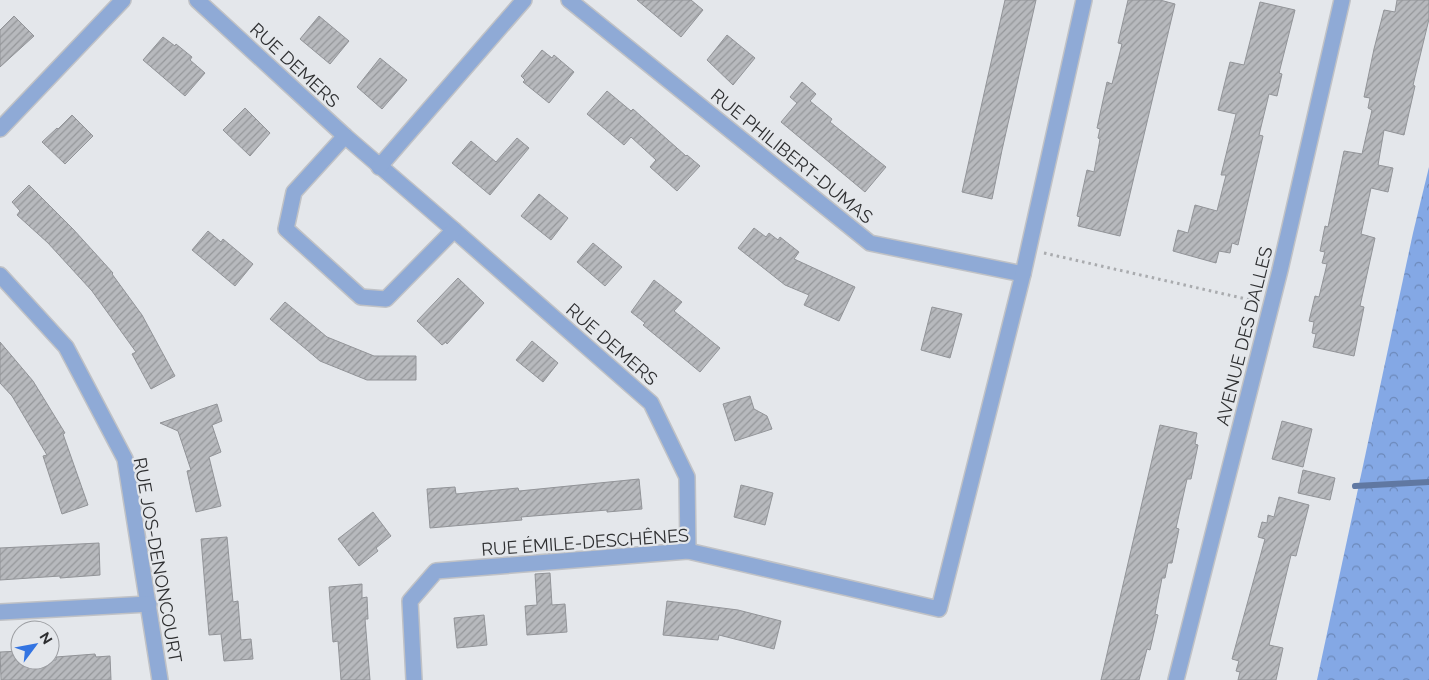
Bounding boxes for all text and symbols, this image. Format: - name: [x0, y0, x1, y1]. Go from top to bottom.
- street label: RUE DEMERS: [246, 18, 344, 112]
- street label: RUE PHILIBERT-DUMAS: [707, 84, 877, 228]
- street label: AVENUE DES DALLES: [1212, 244, 1276, 428]
- street label: RUE DEMERS: [562, 299, 662, 389]
- street label: RUE JOS-DENONCOURT: [130, 456, 186, 664]
- street label: RUE ÉMILE-DESCHÊNES: [480, 523, 690, 560]
- north arrow: [10, 620, 60, 670]
- text: N: [36, 629, 56, 647]

